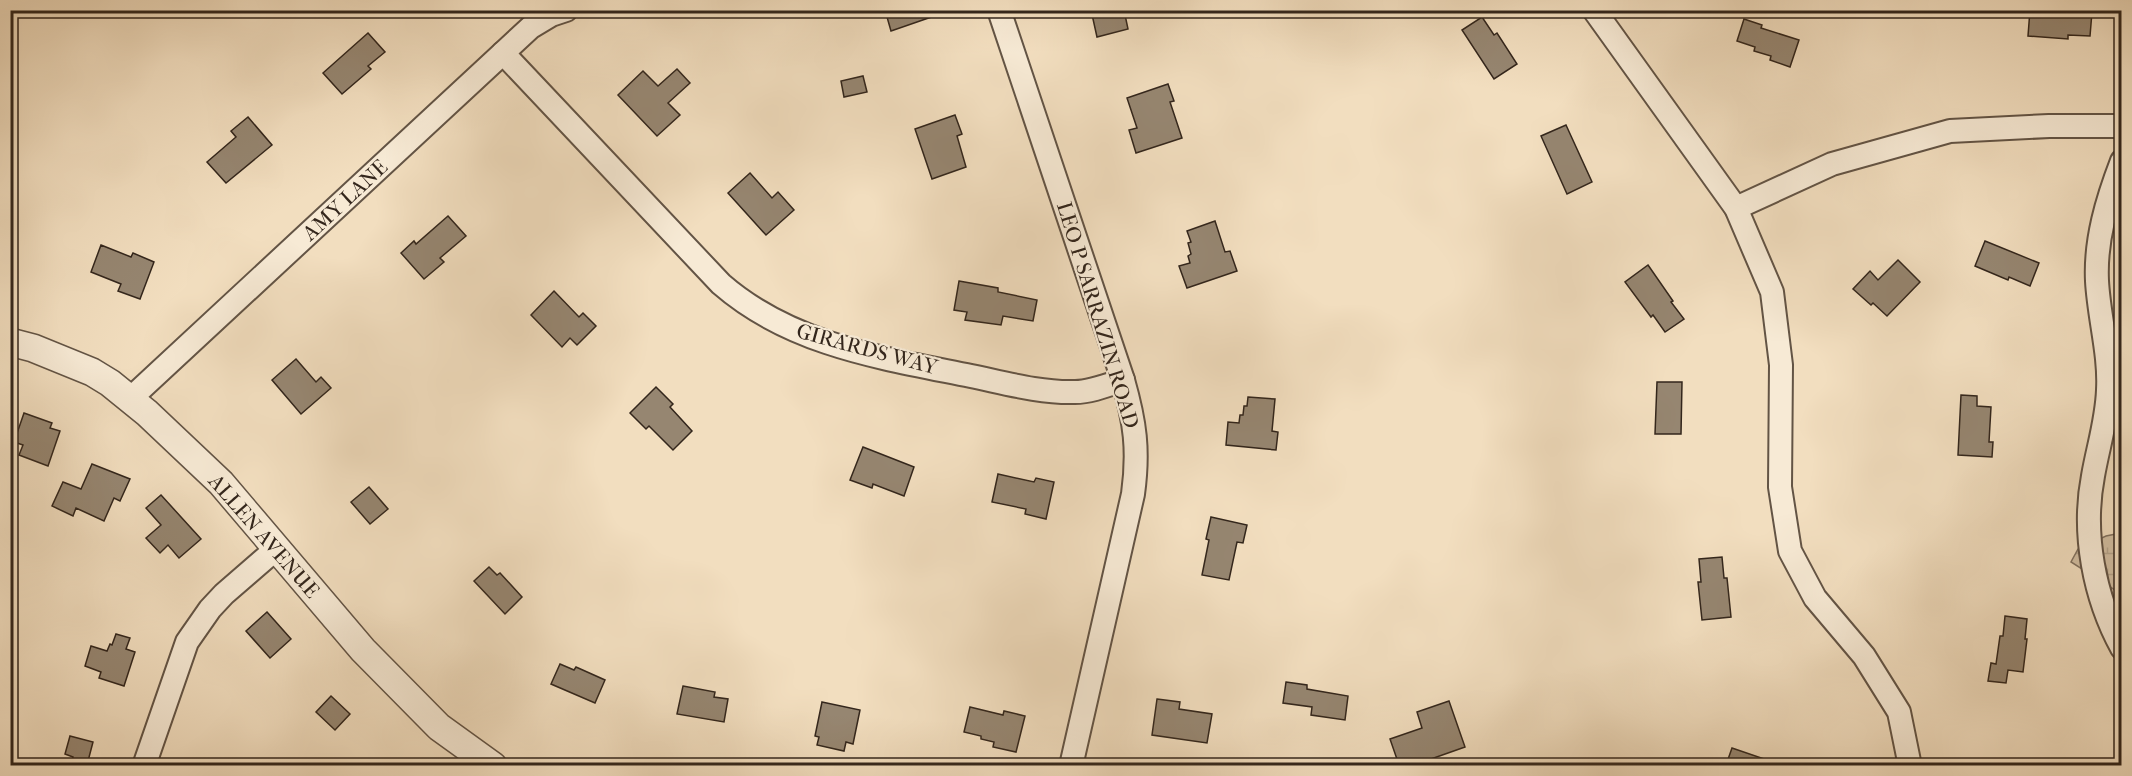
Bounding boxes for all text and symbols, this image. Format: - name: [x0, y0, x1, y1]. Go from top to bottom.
- street label: AMY LANE: [297, 155, 393, 246]
- street label: LEO P SARRAZIN ROAD: [1052, 199, 1144, 431]
- street label: GIRARDS WAY: [794, 319, 941, 380]
- street label: ALLEN AVENUE: [203, 468, 324, 603]

